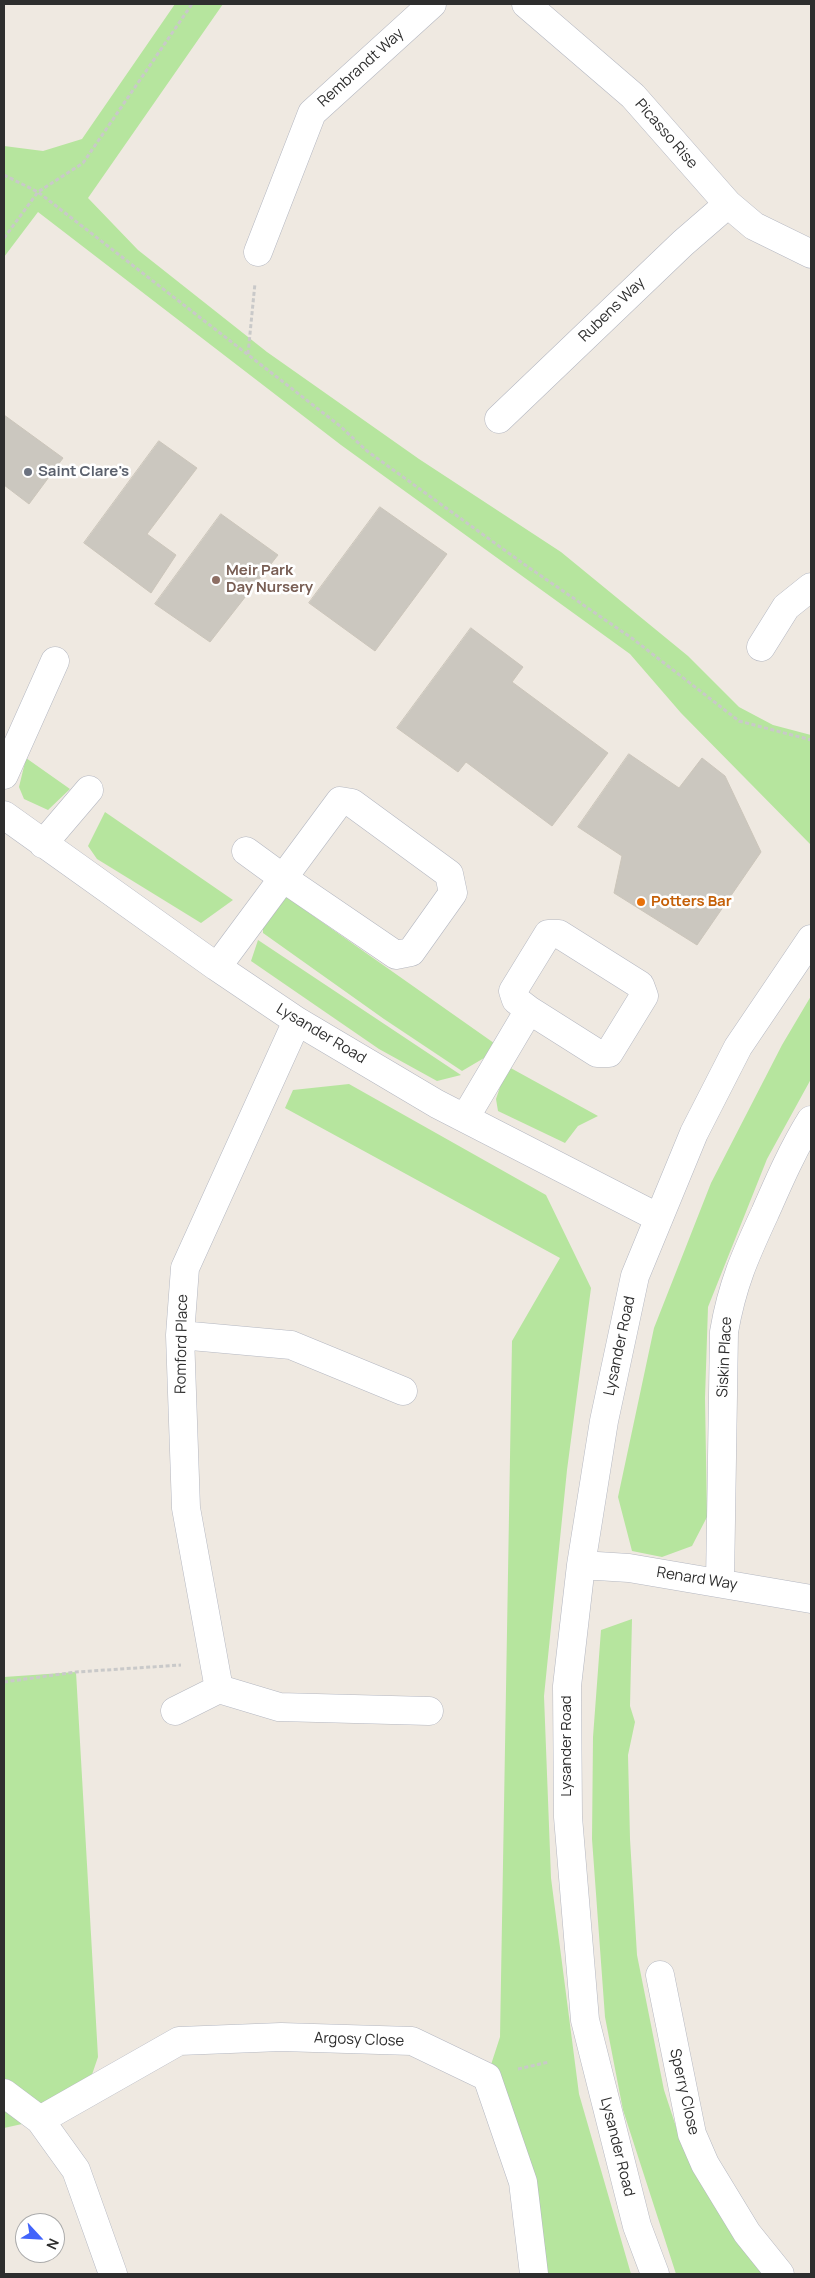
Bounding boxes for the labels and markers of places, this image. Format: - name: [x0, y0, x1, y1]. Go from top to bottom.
- place label: Saint Clare's: [38, 463, 129, 481]
- marker: Saint Clare's: [22, 466, 34, 478]
- place label: Meir Park Day Nursery: [226, 562, 313, 597]
- marker: Meir Park Day Nursery: [210, 574, 222, 586]
- place label: Potters Bar: [651, 893, 732, 911]
- marker: Potters Bar: [635, 896, 647, 908]

